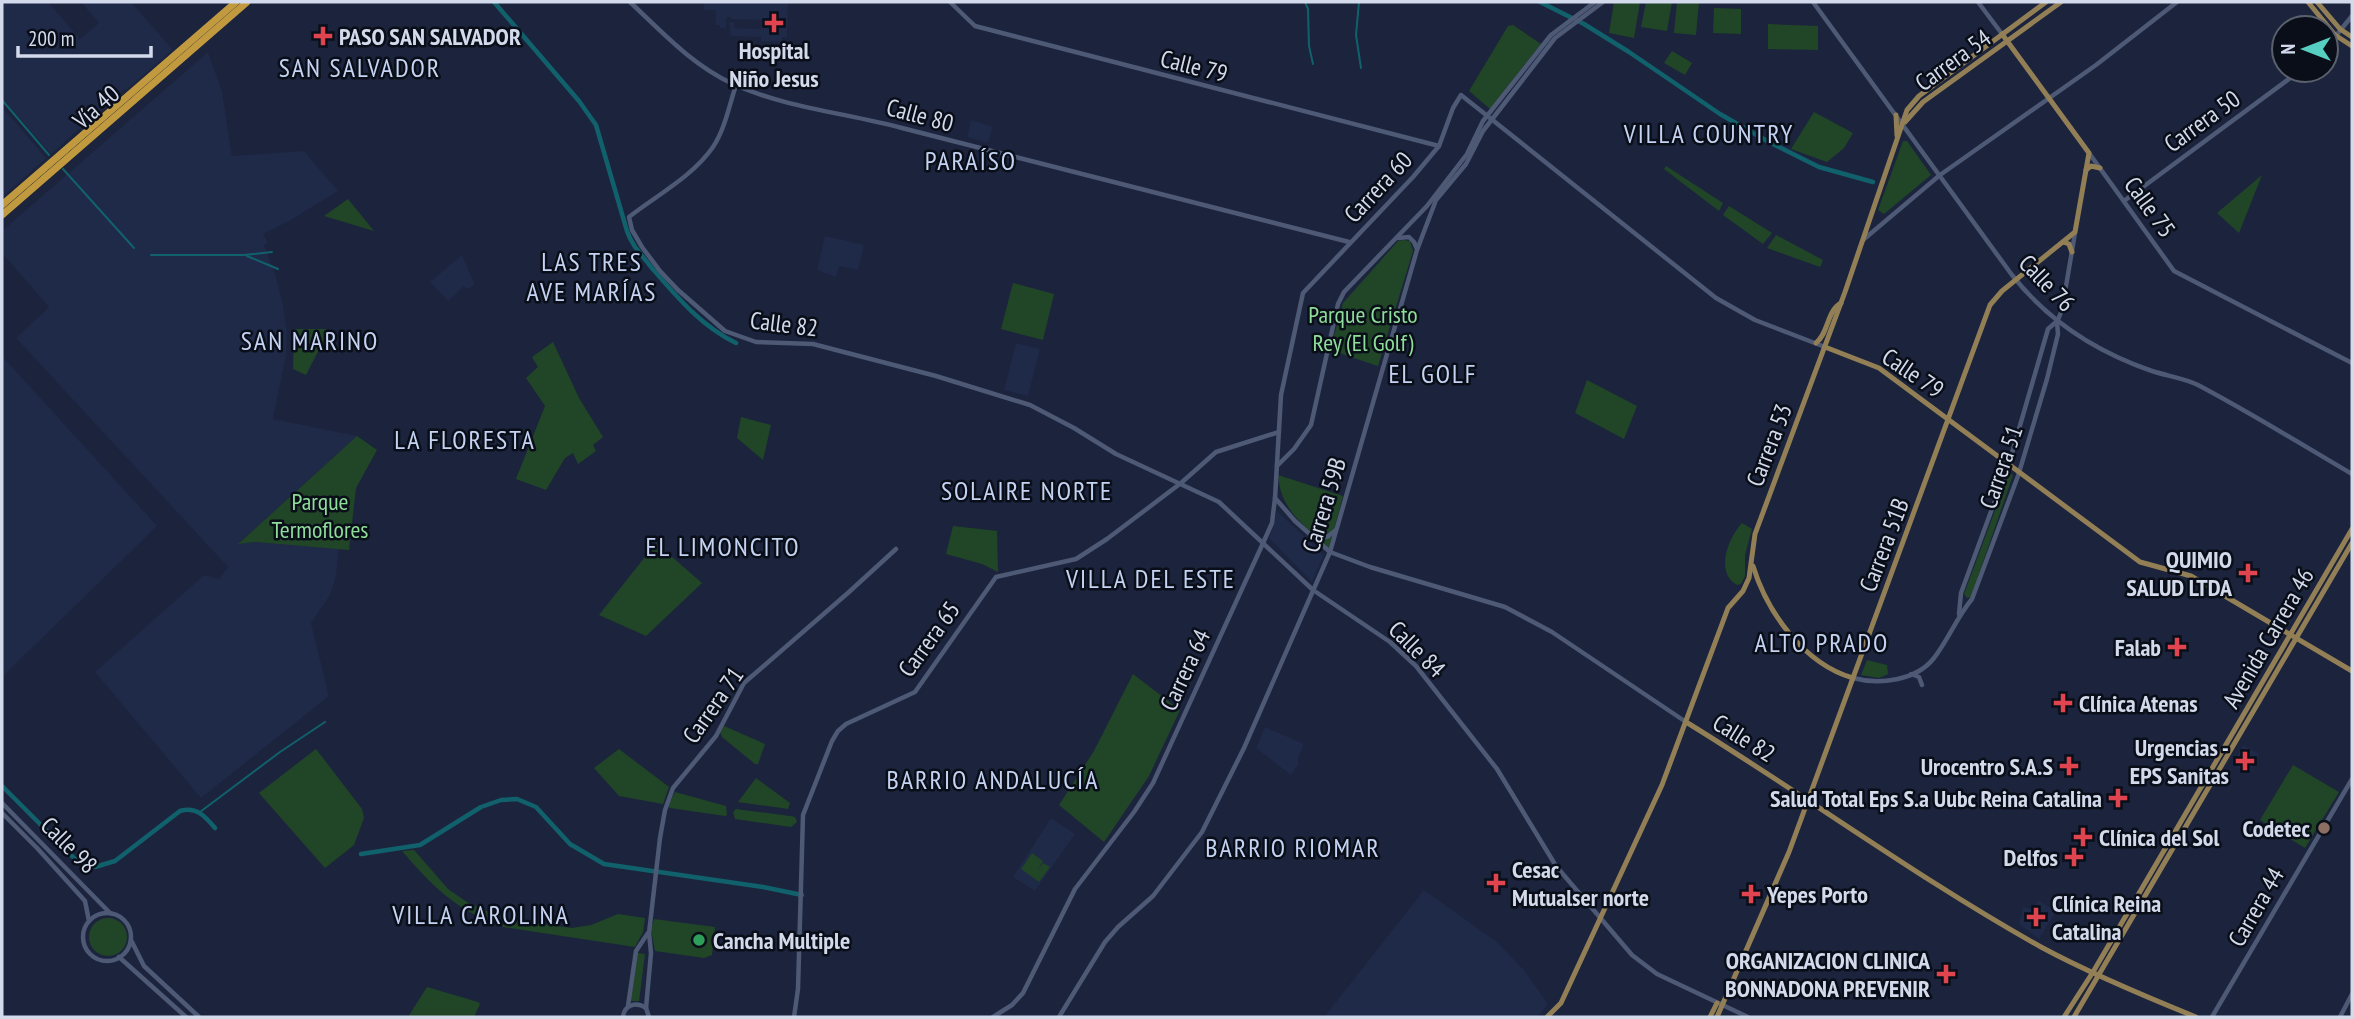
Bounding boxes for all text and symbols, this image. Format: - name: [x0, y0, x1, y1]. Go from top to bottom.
- marker: Hospital Niño Jesus: [764, 13, 784, 33]
- scale bar: [18, 14, 150, 58]
- north arrow: [2270, 14, 2340, 84]
- place label: PASO SAN SALVADOR: [339, 21, 521, 52]
- street label: Carrera 54: [1909, 22, 1997, 98]
- text: 200 m: [28, 25, 74, 52]
- marker: PASO SAN SALVADOR: [313, 26, 333, 46]
- place label: Hospital Niño Jesus: [729, 35, 819, 94]
- street label: Calle 79: [1157, 43, 1231, 89]
- text: N: [2276, 44, 2300, 54]
- district label: SAN SALVADOR: [279, 51, 441, 84]
- street label: Vía 40: [66, 78, 126, 136]
- street label: Carrera 50: [2158, 83, 2246, 159]
- street label: Calle 80: [883, 91, 957, 139]
- district label: VILLA COUNTRY: [1623, 117, 1794, 150]
- district label: PARAÍSO: [925, 144, 1017, 177]
- street label: Carrera 60: [1337, 145, 1419, 229]
- street label: Calle 75: [2117, 170, 2183, 244]
- district label: LAS TRES AVE MARÍAS: [527, 245, 657, 308]
- street label: Calle 76: [2012, 248, 2082, 318]
- park label: Parque Cristo Rey (El Golf): [1308, 299, 1418, 358]
- street label: Calle 82: [748, 304, 820, 344]
- district label: SAN MARINO: [241, 324, 379, 357]
- street label: Calle 79: [1876, 341, 1950, 405]
- district label: EL GOLF: [1388, 357, 1478, 390]
- street label: Carrera 53: [1739, 399, 1799, 491]
- street label: Carrera 51: [1972, 421, 2030, 513]
- district label: LA FLORESTA: [394, 423, 536, 456]
- street label: Carrera 59B: [1295, 454, 1353, 556]
- district label: SOLAIRE NORTE: [941, 474, 1113, 507]
- park label: Parque Termoflores: [272, 486, 368, 545]
- street label: Carrera 51B: [1852, 494, 1916, 596]
- district label: EL LIMONCITO: [645, 530, 801, 563]
- place label: QUIMIO SALUD LTDA: [2126, 544, 2233, 603]
- district label: VILLA DEL ESTE: [1065, 562, 1236, 595]
- street label: Avenida Carrera 46: [2215, 562, 2321, 714]
- marker: QUIMIO SALUD LTDA: [2238, 563, 2258, 583]
- street label: Carrera 65: [891, 595, 967, 683]
- street label: Calle 84: [1382, 614, 1452, 684]
- street label: Carrera 64: [1153, 624, 1217, 716]
- district label: ALTO PRADO: [1755, 626, 1889, 659]
- place label: Falab: [2115, 632, 2161, 663]
- marker: Falab: [2167, 637, 2187, 657]
- street label: Carrera 71: [676, 661, 750, 749]
- place label: Clínica Atenas: [2079, 688, 2198, 719]
- marker: Clínica Atenas: [2053, 693, 2073, 713]
- street label: Calle 82: [1707, 707, 1781, 769]
- place label: Urgencias - EPS Sanitas: [2130, 732, 2229, 791]
- place label: Urocentro S.A.S: [1921, 751, 2053, 782]
- marker: Urgencias - EPS Sanitas: [2235, 751, 2255, 771]
- marker: Urocentro S.A.S: [2059, 756, 2079, 776]
- district label: BARRIO ANDALUCÍA: [887, 763, 1099, 796]
- place label: Salud Total Eps S.a Uubc Reina Catalina: [1770, 783, 2102, 814]
- marker: Salud Total Eps S.a Uubc Reina Catalina: [2108, 788, 2128, 808]
- street label: Calle 98: [34, 810, 104, 880]
- place label: Codetec: [2242, 813, 2311, 844]
- marker: Codetec: [2316, 820, 2332, 836]
- place label: Clínica del Sol: [2099, 822, 2220, 853]
- marker: Clínica del Sol: [2073, 827, 2093, 847]
- district label: BARRIO RIOMAR: [1205, 831, 1381, 864]
- place label: Delfos: [2004, 842, 2058, 873]
- marker: Delfos: [2064, 847, 2084, 867]
- place label: Cesac Mutualser norte: [1512, 854, 1649, 913]
- street label: Carrera 44: [2221, 862, 2291, 952]
- marker: Cesac Mutualser norte: [1486, 873, 1506, 893]
- place label: Yepes Porto: [1766, 879, 1868, 910]
- marker: Yepes Porto: [1741, 884, 1761, 904]
- place label: Clínica Reina Catalina: [2052, 888, 2161, 947]
- district label: VILLA CAROLINA: [391, 898, 570, 931]
- marker: Clínica Reina Catalina: [2026, 907, 2046, 927]
- place label: Cancha Multiple: [713, 925, 850, 956]
- marker: Cancha Multiple: [691, 932, 707, 948]
- place label: ORGANIZACION CLINICA BONNADONA PREVENIR: [1725, 945, 1931, 1004]
- marker: ORGANIZACION CLINICA BONNADONA PREVENIR: [1936, 964, 1956, 984]

